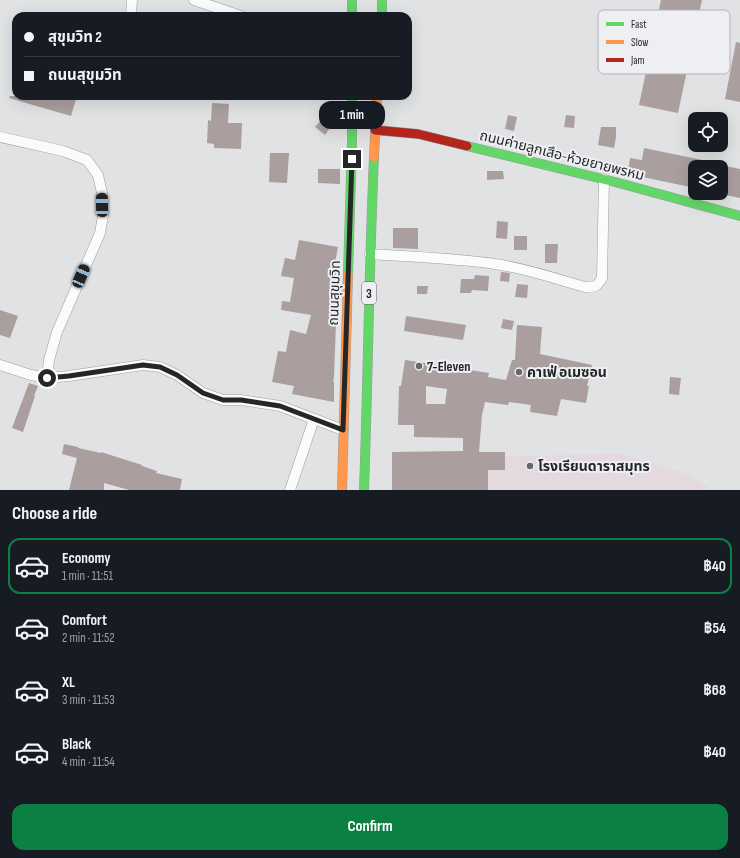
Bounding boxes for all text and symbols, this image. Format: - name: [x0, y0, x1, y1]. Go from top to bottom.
- legend: [598, 10, 730, 74]
- text: Fast: [631, 18, 647, 31]
- text: สุขุมวิท 2: [48, 28, 102, 47]
- text: Slow: [631, 36, 648, 49]
- text: Jam: [630, 54, 645, 67]
- text: ถนนสุขุมวิท: [48, 66, 122, 85]
- callout: 1 min: [319, 101, 385, 129]
- text: 1 min: [340, 107, 364, 123]
- map controls: [688, 112, 728, 200]
- button: locate: [688, 112, 728, 152]
- street label: ถนนค่ายลูกเสึอ-ห้วยยายพรหม: [478, 127, 646, 184]
- route end: [343, 150, 361, 168]
- button: layers: [688, 160, 728, 200]
- car: [96, 193, 108, 217]
- street label: ถนนสุขุมวิท: [325, 260, 344, 326]
- car: [71, 263, 91, 289]
- road number: 3: [362, 282, 376, 304]
- place label: 7-Eleven: [427, 358, 470, 375]
- marker: 7-Eleven: [414, 361, 424, 371]
- place label: คาเฟ่ อเมซอน: [527, 364, 607, 381]
- marker: คาเฟ่ อเมซอน: [514, 367, 524, 377]
- route start: [38, 369, 56, 387]
- place label: โรงเรียนดาราสมุทร: [538, 458, 650, 475]
- marker: โรงเรียนดาราสมุทร: [525, 461, 535, 471]
- text: Choose a ride: [12, 503, 97, 524]
- icon: car: [14, 548, 50, 584]
- text: Economy: [62, 549, 111, 568]
- text: ฿40: [703, 557, 726, 576]
- text: 1 min · 11:51: [62, 568, 113, 584]
- icon: car: [14, 610, 50, 646]
- text: Comfort: [62, 611, 107, 630]
- text: ฿54: [704, 619, 726, 638]
- text: 2 min · 11:52: [62, 630, 115, 646]
- icon: car: [14, 672, 50, 708]
- text: XL: [62, 673, 75, 692]
- text: ฿68: [703, 681, 726, 700]
- text: 3 min · 11:53: [62, 692, 115, 708]
- icon: car: [14, 734, 50, 770]
- text: Black: [62, 735, 91, 754]
- text: ฿40: [703, 743, 726, 762]
- text: 4 min · 11:54: [62, 754, 115, 770]
- button: Confirm: [12, 804, 728, 850]

